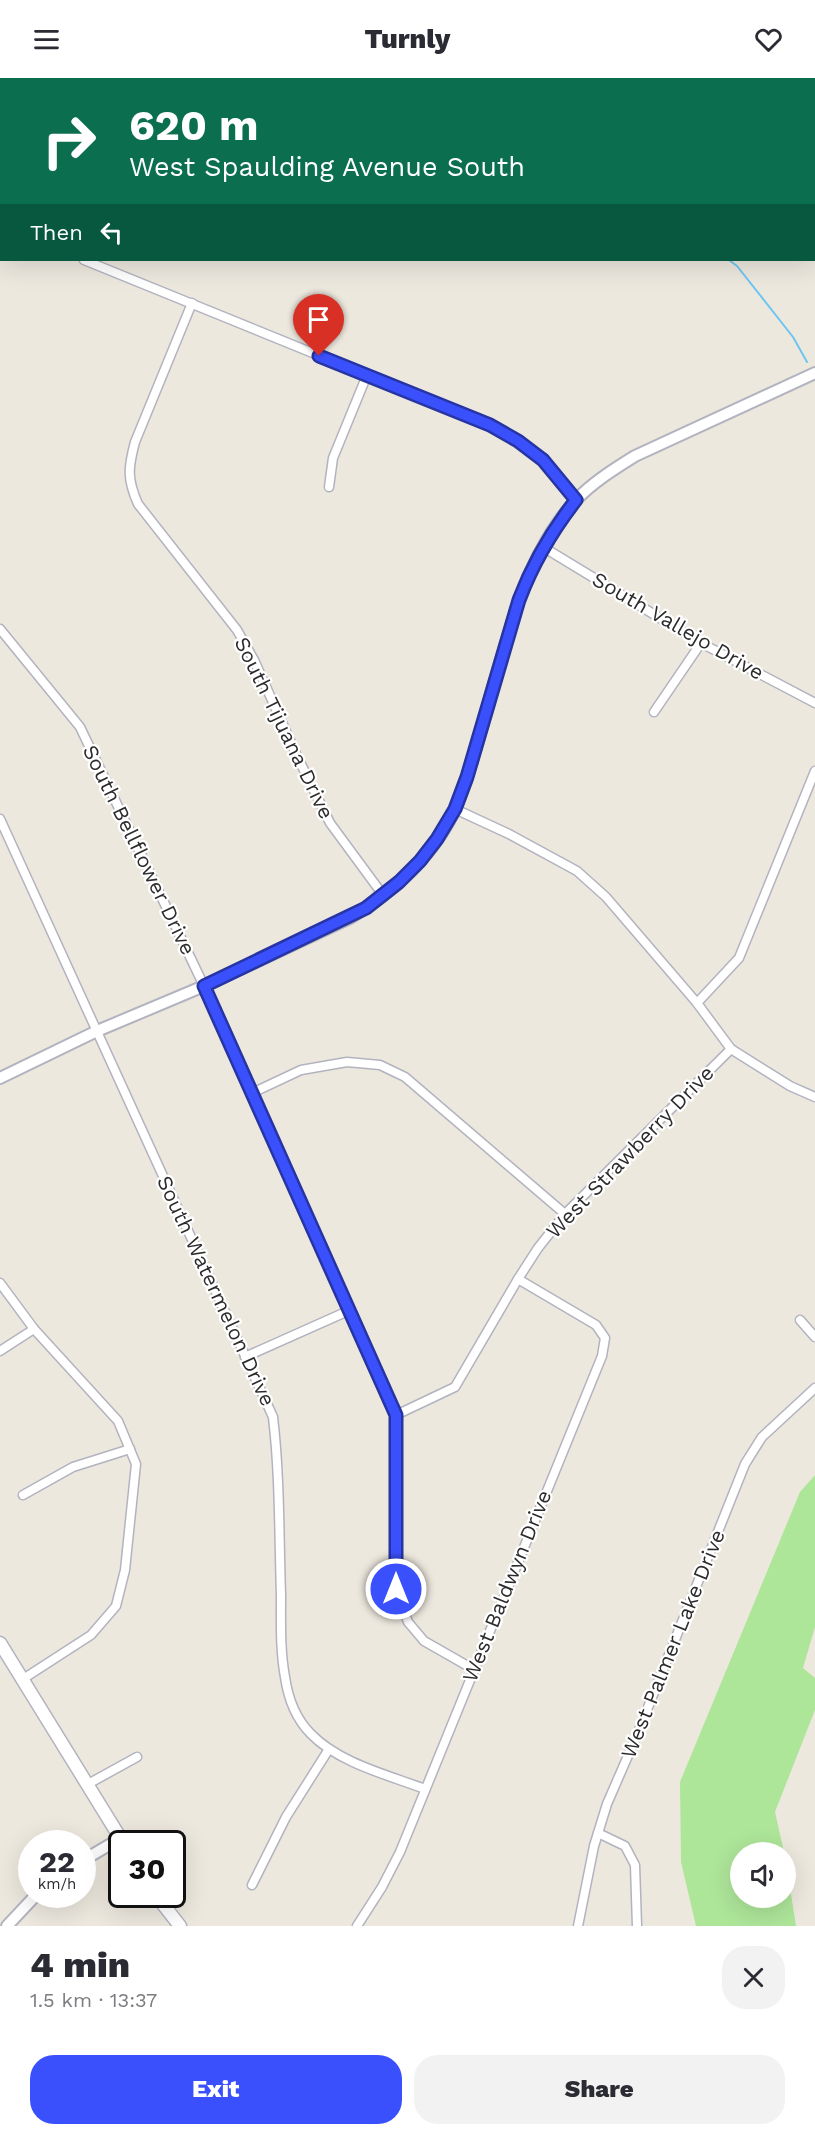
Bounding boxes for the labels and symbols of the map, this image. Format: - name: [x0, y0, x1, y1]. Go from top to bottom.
- pin: [293, 294, 344, 356]
- street label: South Vallejo Drive: [588, 566, 769, 685]
- street label: South Tijuana Drive: [229, 633, 339, 823]
- street label: South Bellflower Drive: [78, 741, 201, 959]
- street label: West Strawberry Drive: [541, 1060, 719, 1243]
- street label: South Watermelon Drive: [152, 1172, 281, 1410]
- street label: West Baldwyn Drive: [457, 1486, 556, 1685]
- street label: West Palmer Lake Drive: [615, 1526, 730, 1762]
- position arrow: [364, 1557, 428, 1621]
- speed limit sign: 30: [108, 1830, 186, 1908]

